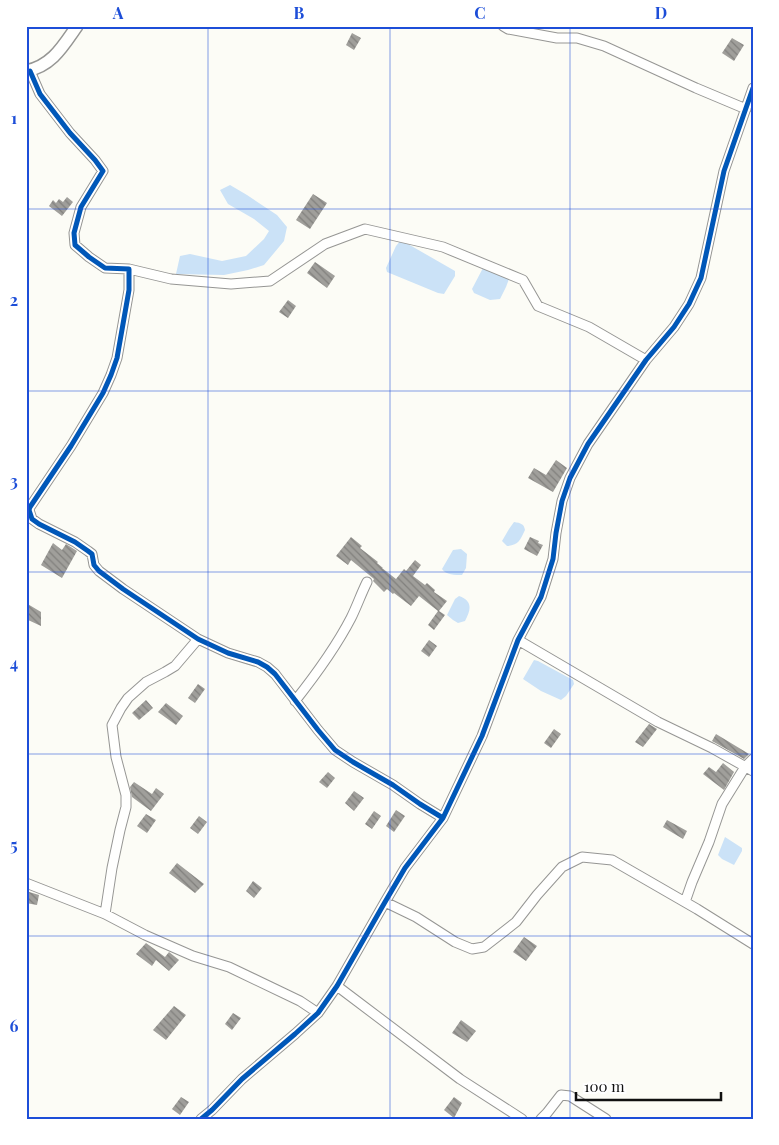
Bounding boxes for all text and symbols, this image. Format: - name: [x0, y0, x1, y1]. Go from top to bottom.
- text: A: [112, 2, 124, 23]
- text: B: [294, 2, 305, 23]
- text: C: [474, 2, 486, 23]
- text: D: [655, 2, 667, 23]
- text: 1: [11, 107, 17, 128]
- text: 2: [10, 289, 18, 310]
- text: 3: [10, 470, 18, 491]
- text: 4: [10, 652, 18, 673]
- text: 5: [10, 834, 18, 855]
- text: 6: [10, 1015, 19, 1036]
- scale bar: [576, 1070, 722, 1102]
- text: 100 m: [584, 1076, 625, 1096]

